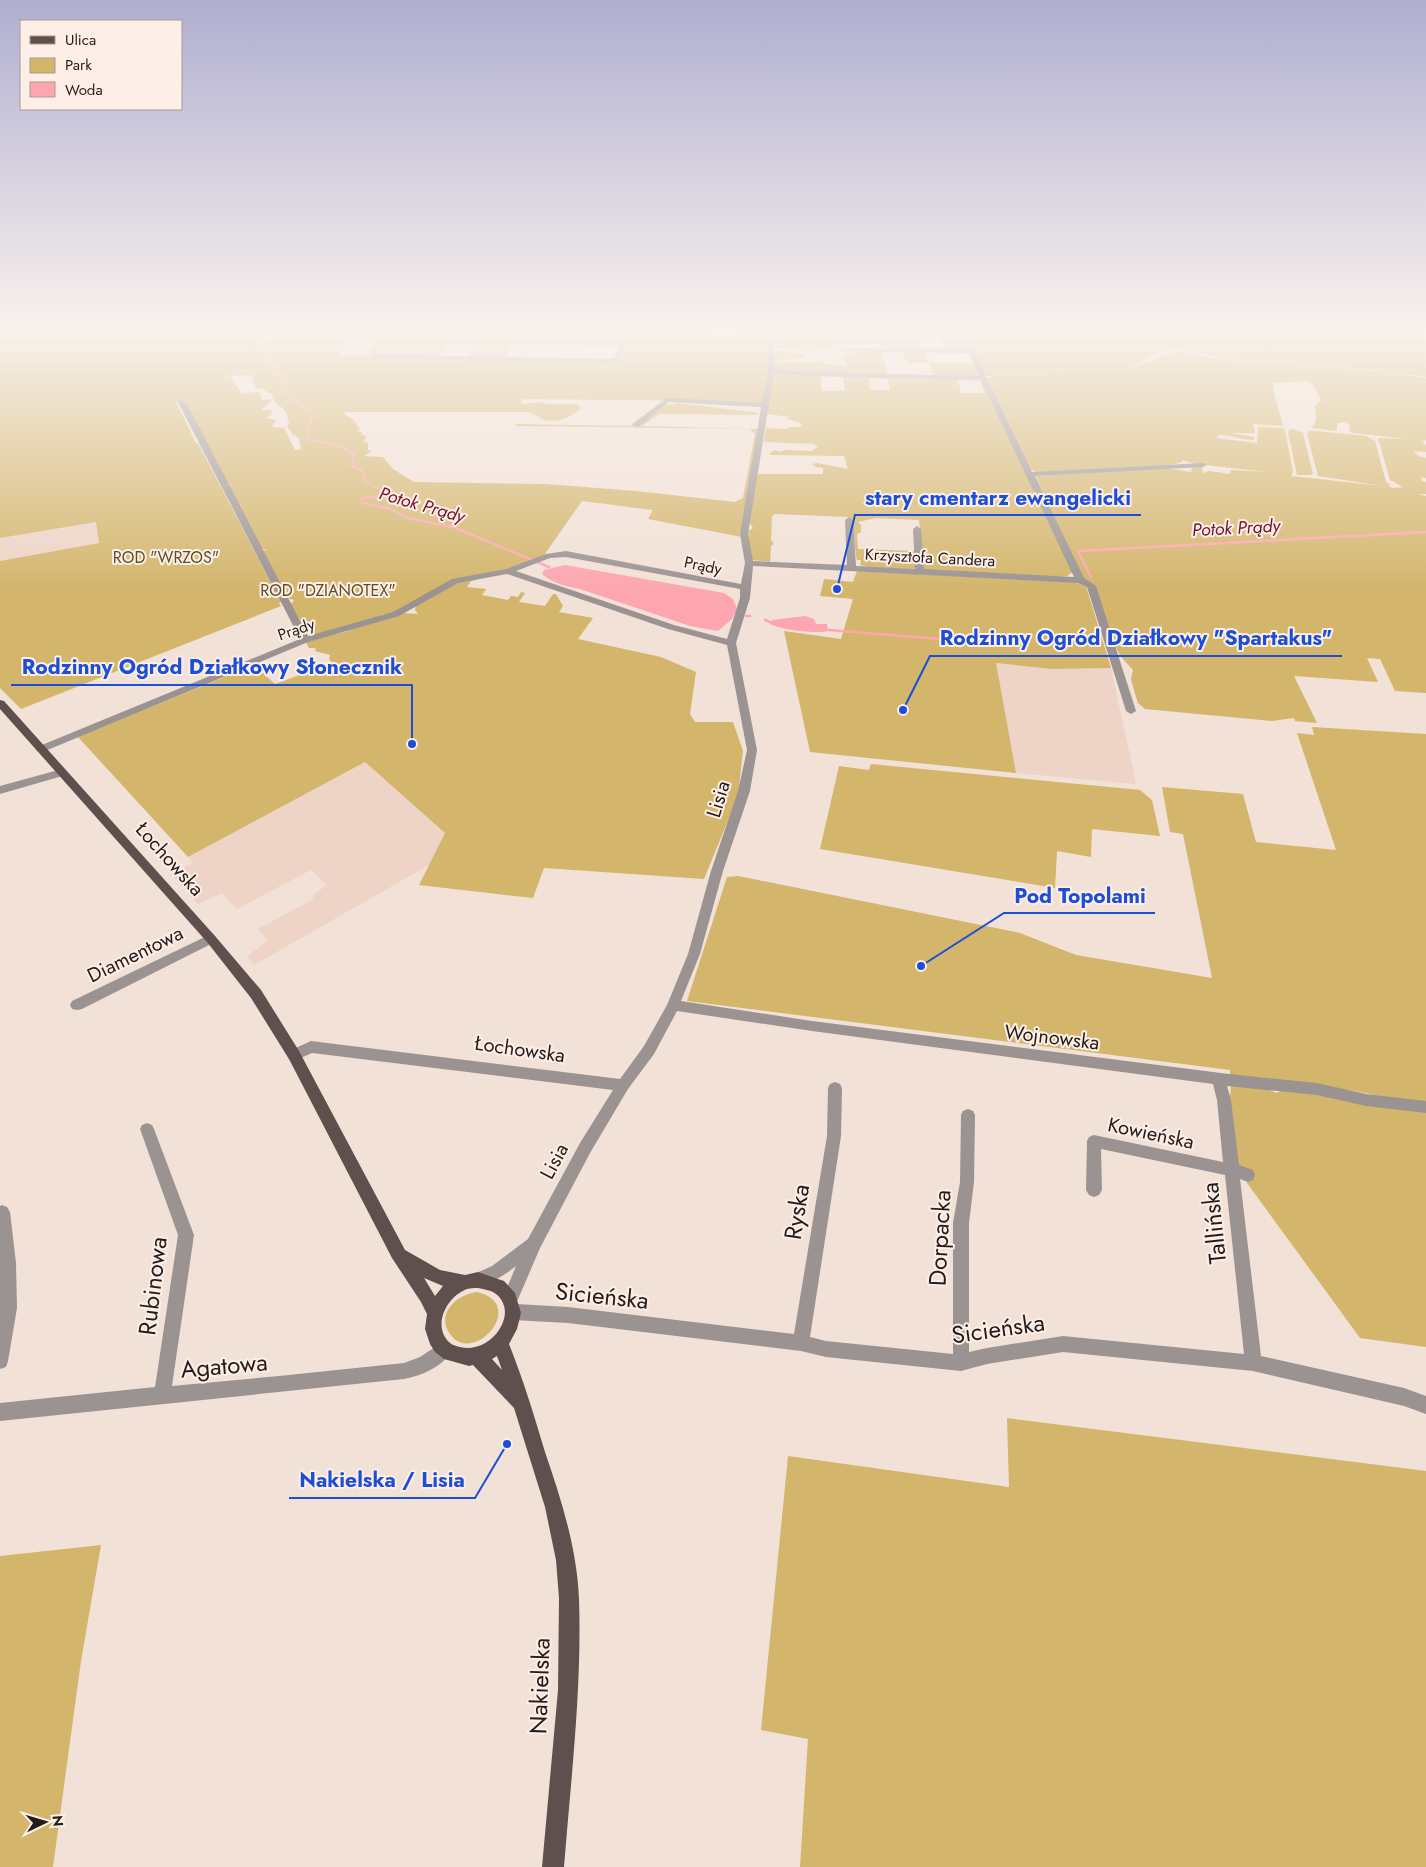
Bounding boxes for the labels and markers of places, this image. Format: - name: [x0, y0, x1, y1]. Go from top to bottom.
- callout: stary cmentarz ewangelicki: [855, 479, 1141, 515]
- callout: Rodzinny Ogród Działkowy "Spartakus": [930, 620, 1342, 656]
- callout: Rodzinny Ogród Działkowy Słonecznik: [11, 649, 412, 685]
- callout: Pod Topolami: [1004, 877, 1155, 913]
- callout: Nakielska / Lisia: [289, 1462, 475, 1498]

